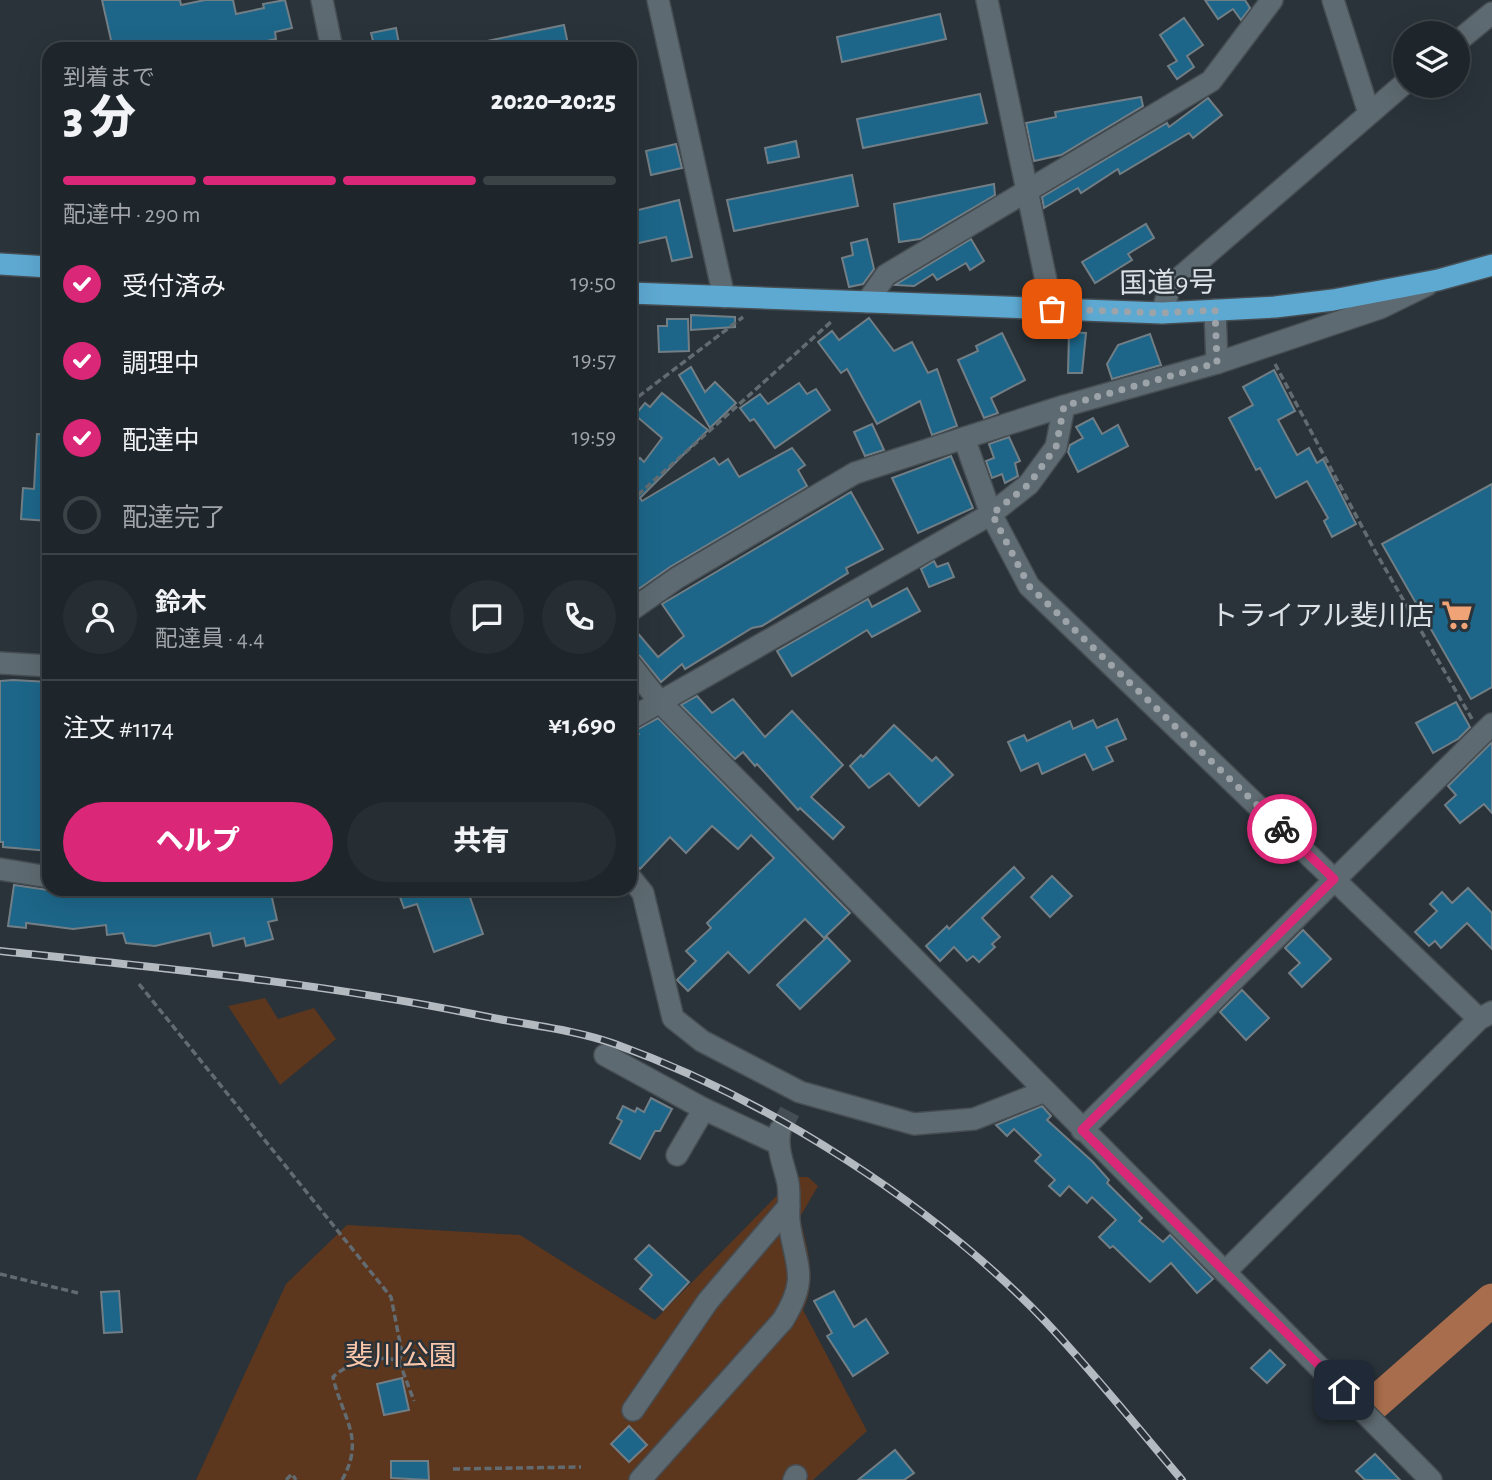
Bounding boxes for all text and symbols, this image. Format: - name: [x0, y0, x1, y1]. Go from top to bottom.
- map controls: [1393, 21, 1470, 98]
- button: layers: [1393, 21, 1470, 98]
- text: 到着まで: [63, 67, 155, 90]
- text: 20:20–20:25: [491, 88, 616, 114]
- text: 3 分: [63, 96, 136, 142]
- text: 配達中 · 290 m: [63, 204, 200, 227]
- icon: check: [63, 265, 101, 303]
- street label: 国道9号: [1119, 267, 1217, 299]
- text: 19:50: [570, 272, 616, 295]
- text: 受付済み: [122, 274, 226, 300]
- pin: [1022, 279, 1082, 339]
- icon: bag: [1033, 290, 1071, 328]
- icon: check: [63, 342, 101, 380]
- text: 19:57: [573, 349, 616, 372]
- text: 調理中: [122, 351, 200, 377]
- icon: check: [63, 419, 101, 457]
- text: 19:59: [572, 426, 616, 449]
- text: 配達中: [122, 428, 200, 454]
- text: 配達完了: [122, 505, 226, 531]
- button: person: [63, 580, 137, 654]
- button: chat: [450, 580, 524, 654]
- button: phone: [542, 580, 616, 654]
- text: 鈴木: [155, 590, 207, 616]
- supermarket icon: トライアル斐川店: [1440, 598, 1474, 632]
- place label: トライアル斐川店: [1210, 601, 1434, 631]
- text: 配達員 · 4.4: [155, 628, 264, 651]
- text: ¥1,690: [548, 712, 616, 738]
- text: 注文 #1174: [63, 716, 174, 742]
- courier: [1247, 794, 1317, 864]
- button: ヘルプ: [63, 802, 333, 882]
- button: 共有: [347, 802, 616, 882]
- icon: bike: [1263, 810, 1301, 848]
- park label: 斐川公園: [345, 1341, 457, 1371]
- pin: [1314, 1360, 1374, 1420]
- icon: home: [1325, 1371, 1363, 1409]

